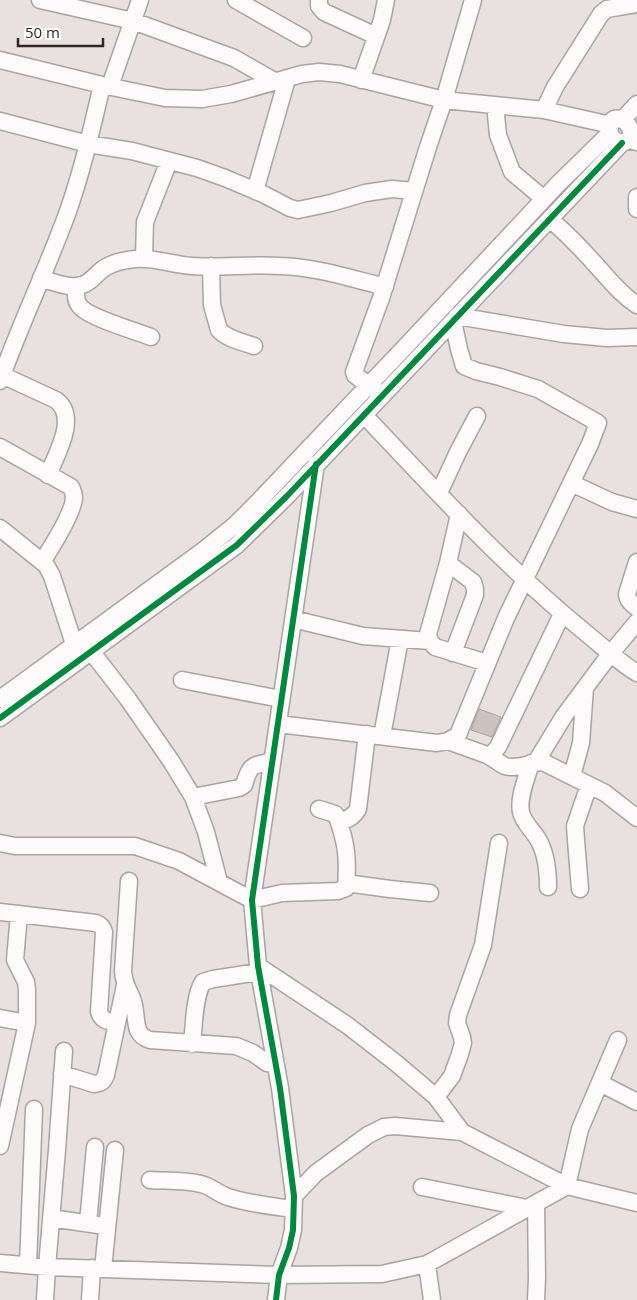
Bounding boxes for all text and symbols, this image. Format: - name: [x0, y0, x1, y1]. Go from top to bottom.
- scale bar: [18, 15, 102, 47]
- text: 50 m: [25, 22, 60, 42]

